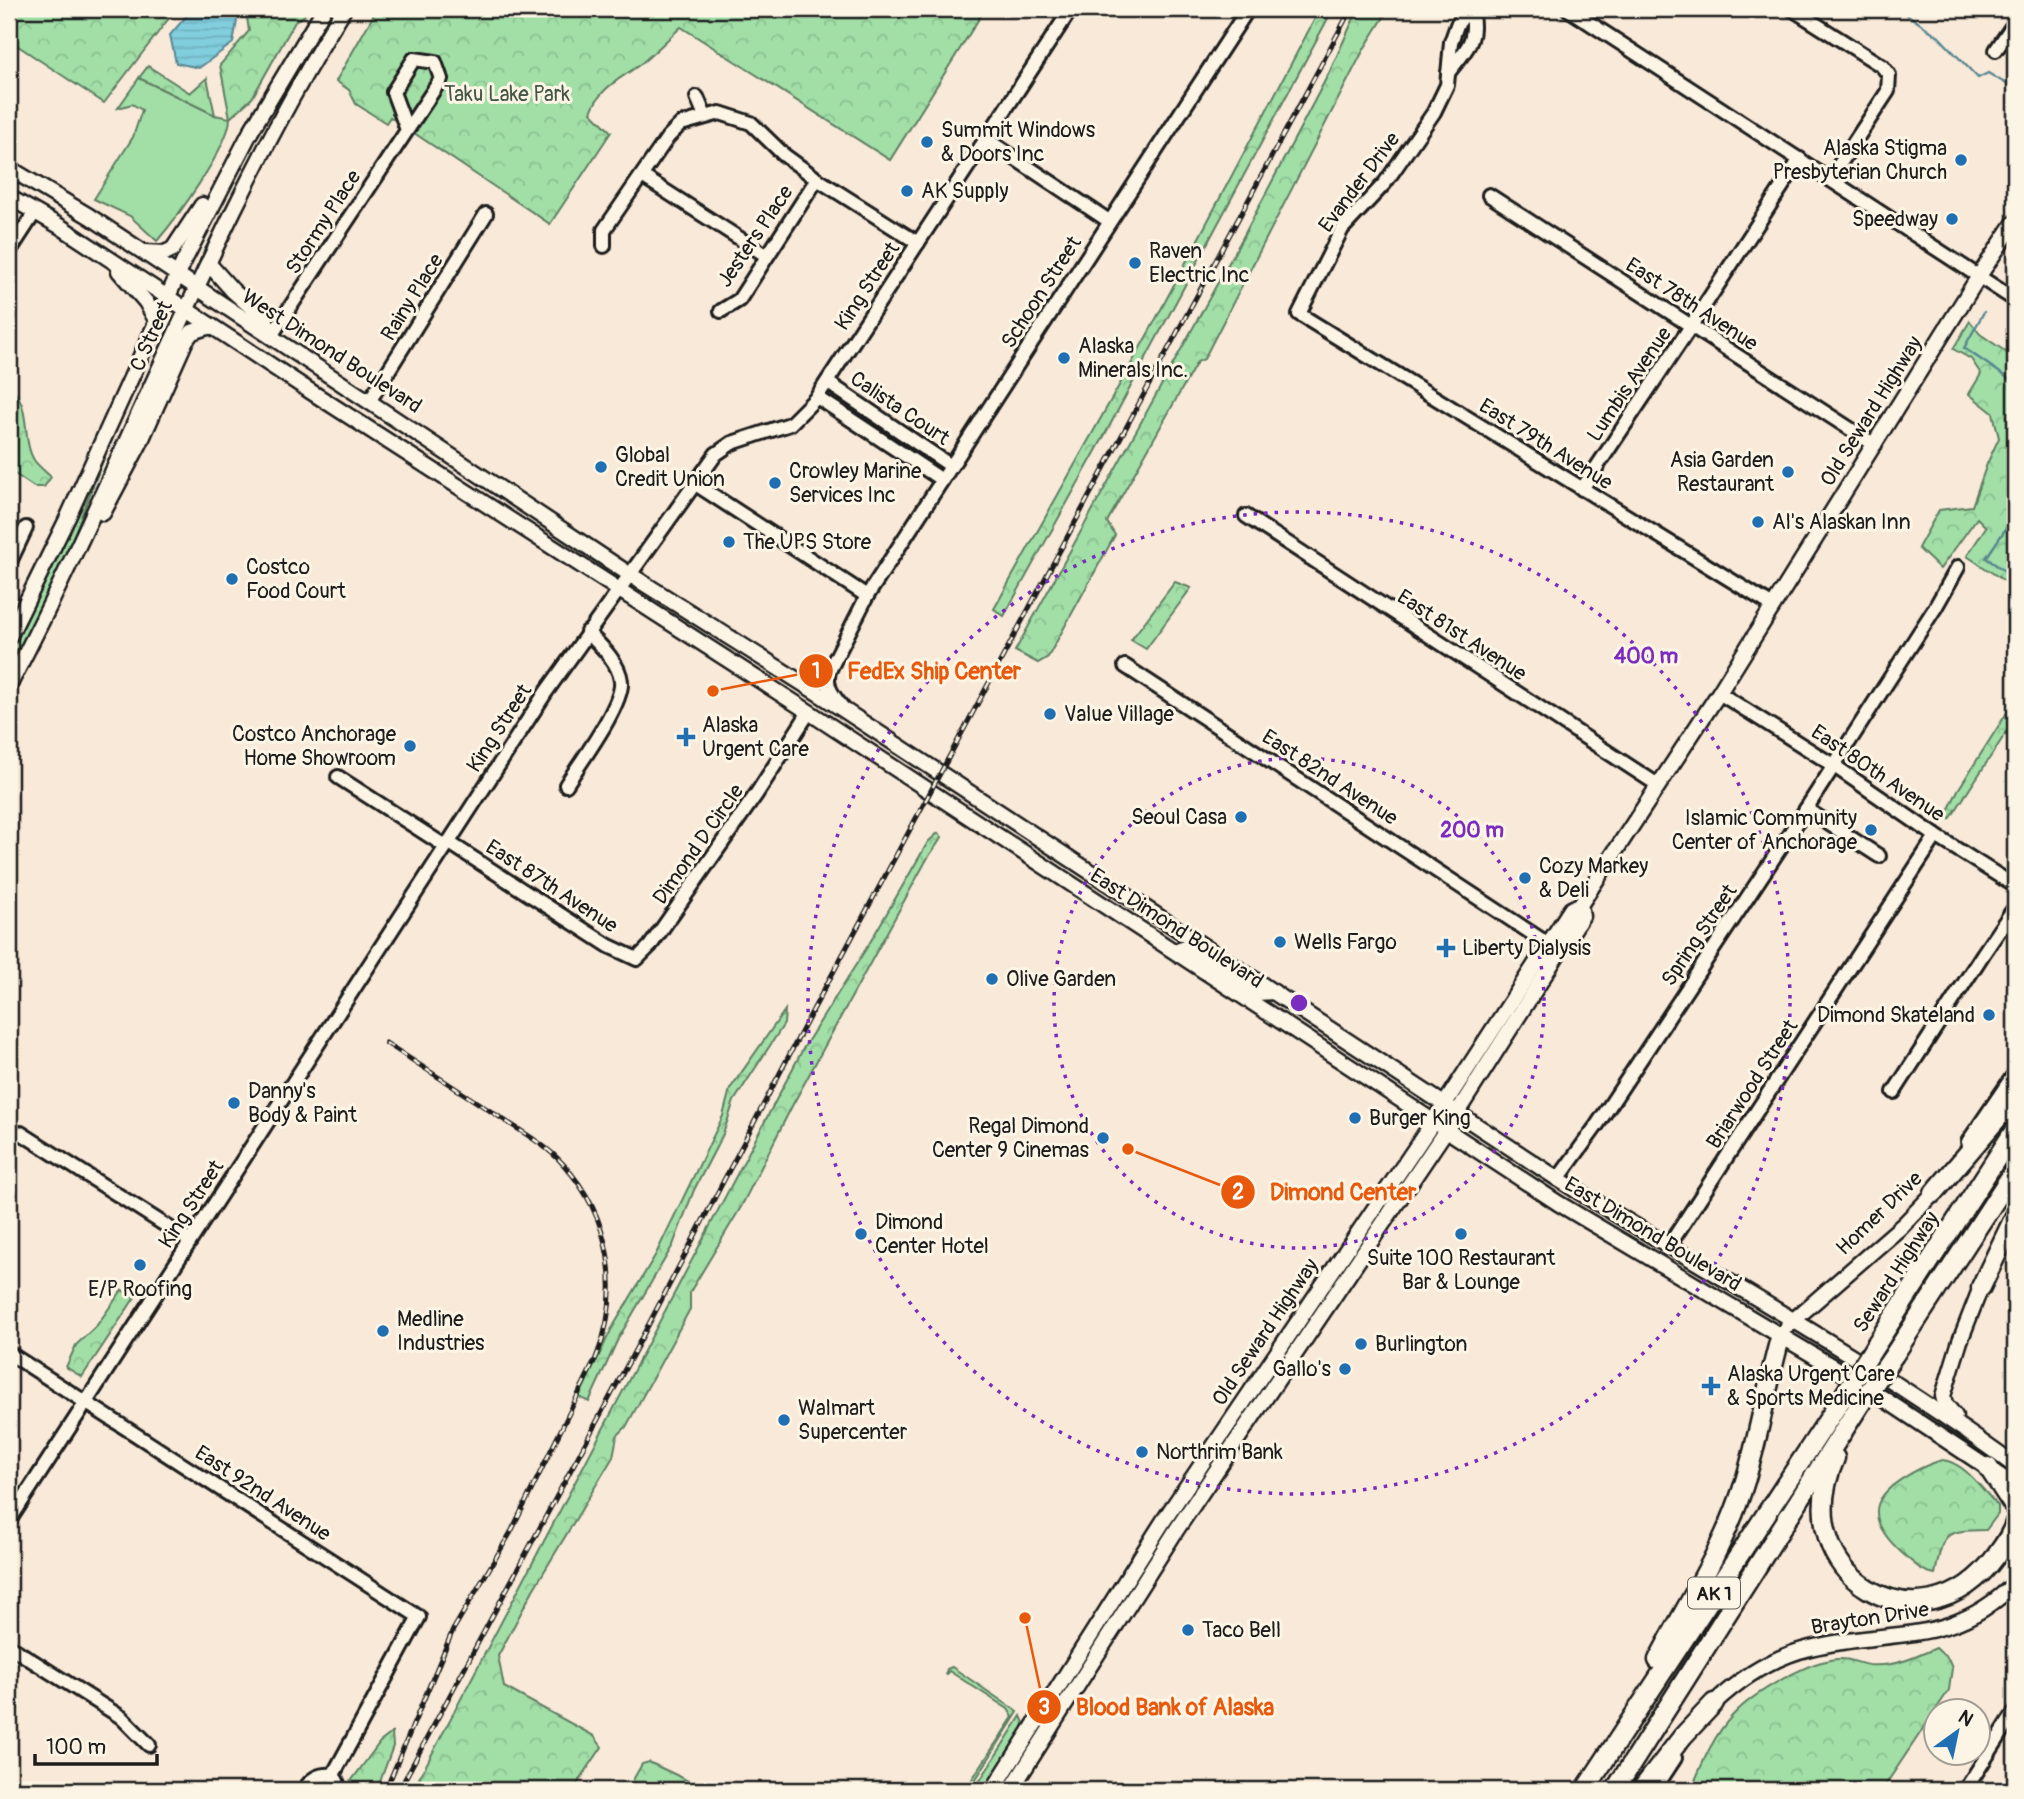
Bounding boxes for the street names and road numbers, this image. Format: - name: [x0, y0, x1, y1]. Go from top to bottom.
- street label: Evander Drive: [1313, 126, 1406, 238]
- street label: Stormy Place: [280, 164, 368, 280]
- street label: Jesters Place: [711, 180, 800, 293]
- street label: Schoon Street: [995, 231, 1088, 354]
- street label: King Street: [829, 236, 906, 336]
- street label: Rainy Place: [375, 248, 450, 346]
- street label: East 78th Avenue: [1621, 252, 1763, 358]
- street label: West Dimond Boulevard: [237, 283, 427, 420]
- street label: C Street: [124, 296, 179, 376]
- street label: Lumbis Avenue: [1581, 321, 1678, 447]
- street label: Old Seward Highway: [1814, 331, 1929, 491]
- street label: Calista Court: [845, 365, 955, 452]
- street label: East 79th Avenue: [1474, 393, 1618, 497]
- street label: East 81st Avenue: [1392, 584, 1532, 688]
- street label: King Street: [461, 678, 538, 778]
- street label: East 80th Avenue: [1806, 719, 1950, 828]
- street label: East 82nd Avenue: [1257, 723, 1403, 832]
- street label: Dimond D Circle: [647, 778, 750, 910]
- street label: East 87th Avenue: [481, 834, 623, 940]
- street label: East Dimond Boulevard: [1085, 862, 1269, 995]
- street label: Spring Street: [1655, 879, 1744, 991]
- street label: Briarwood Street: [1701, 1014, 1805, 1154]
- street label: King Street: [153, 1154, 230, 1254]
- street label: Homer Drive: [1830, 1165, 1929, 1261]
- street label: East Dimond Boulevard: [1559, 1171, 1746, 1298]
- street label: Seward Highway: [1847, 1207, 1946, 1338]
- street label: Old Seward Highway: [1206, 1253, 1325, 1411]
- street label: East 92nd Avenue: [190, 1439, 336, 1548]
- road number: AK 1: [1688, 1578, 1740, 1609]
- street label: Brayton Drive: [1809, 1596, 1932, 1641]

